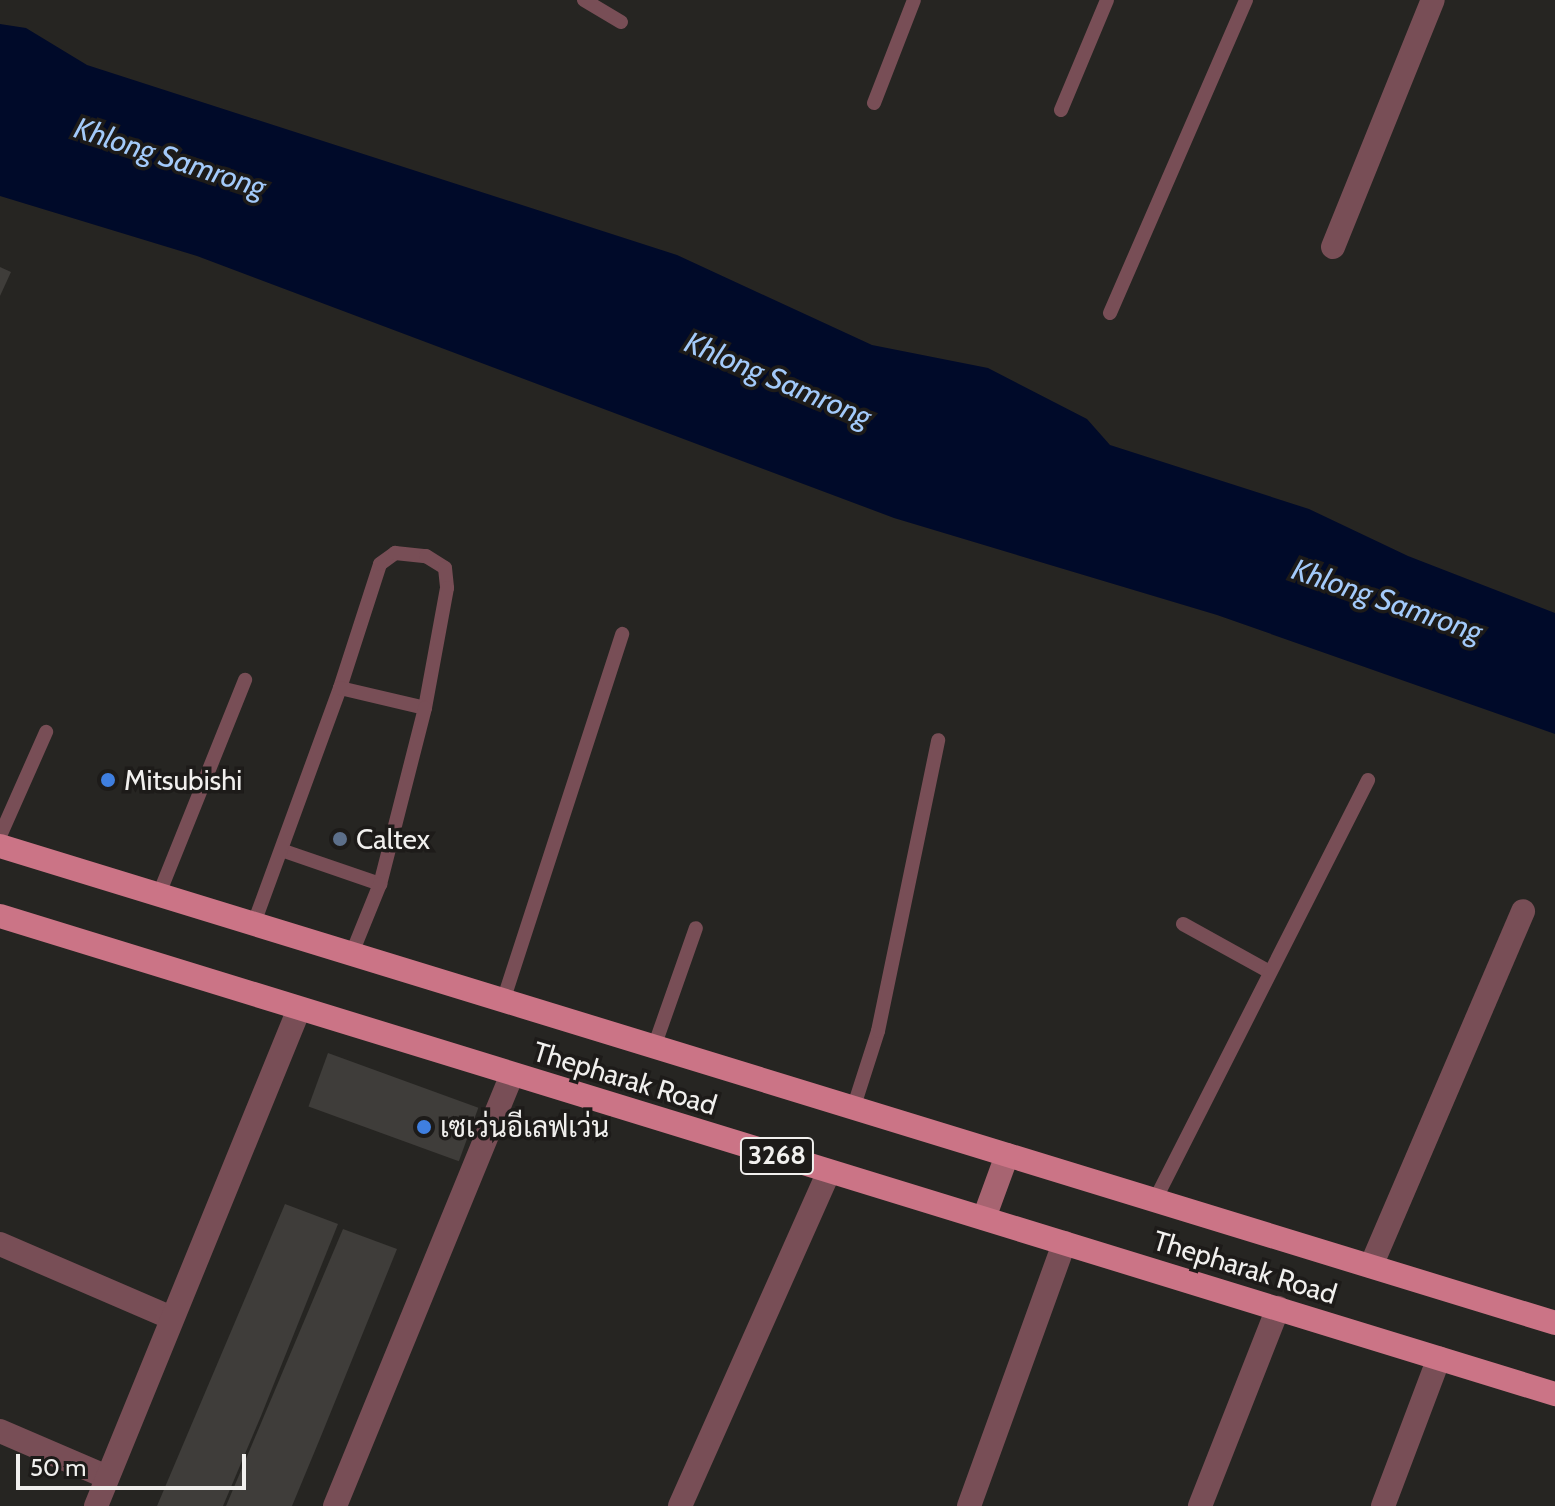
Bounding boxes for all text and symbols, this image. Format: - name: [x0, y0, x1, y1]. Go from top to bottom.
- water label: Khlong Samrong: [70, 110, 270, 206]
- water label: Khlong Samrong: [679, 325, 877, 435]
- water label: Khlong Samrong: [1287, 552, 1487, 650]
- place label: Mitsubishi: [124, 763, 242, 797]
- marker: Mitsubishi: [99, 771, 117, 789]
- place label: Caltex: [356, 822, 430, 856]
- marker: Caltex: [331, 830, 349, 848]
- street label: Thepharak Road: [529, 1034, 721, 1122]
- place label: เซเว่นอีเลฟเว่น: [440, 1110, 609, 1144]
- marker: เซเว่นอีเลฟเว่น: [415, 1118, 433, 1136]
- road number: 3268: [739, 1134, 815, 1178]
- street label: Thepharak Road: [1149, 1223, 1341, 1311]
- scale bar: [20, 1438, 250, 1488]
- text: 50 m: [30, 1453, 86, 1482]

